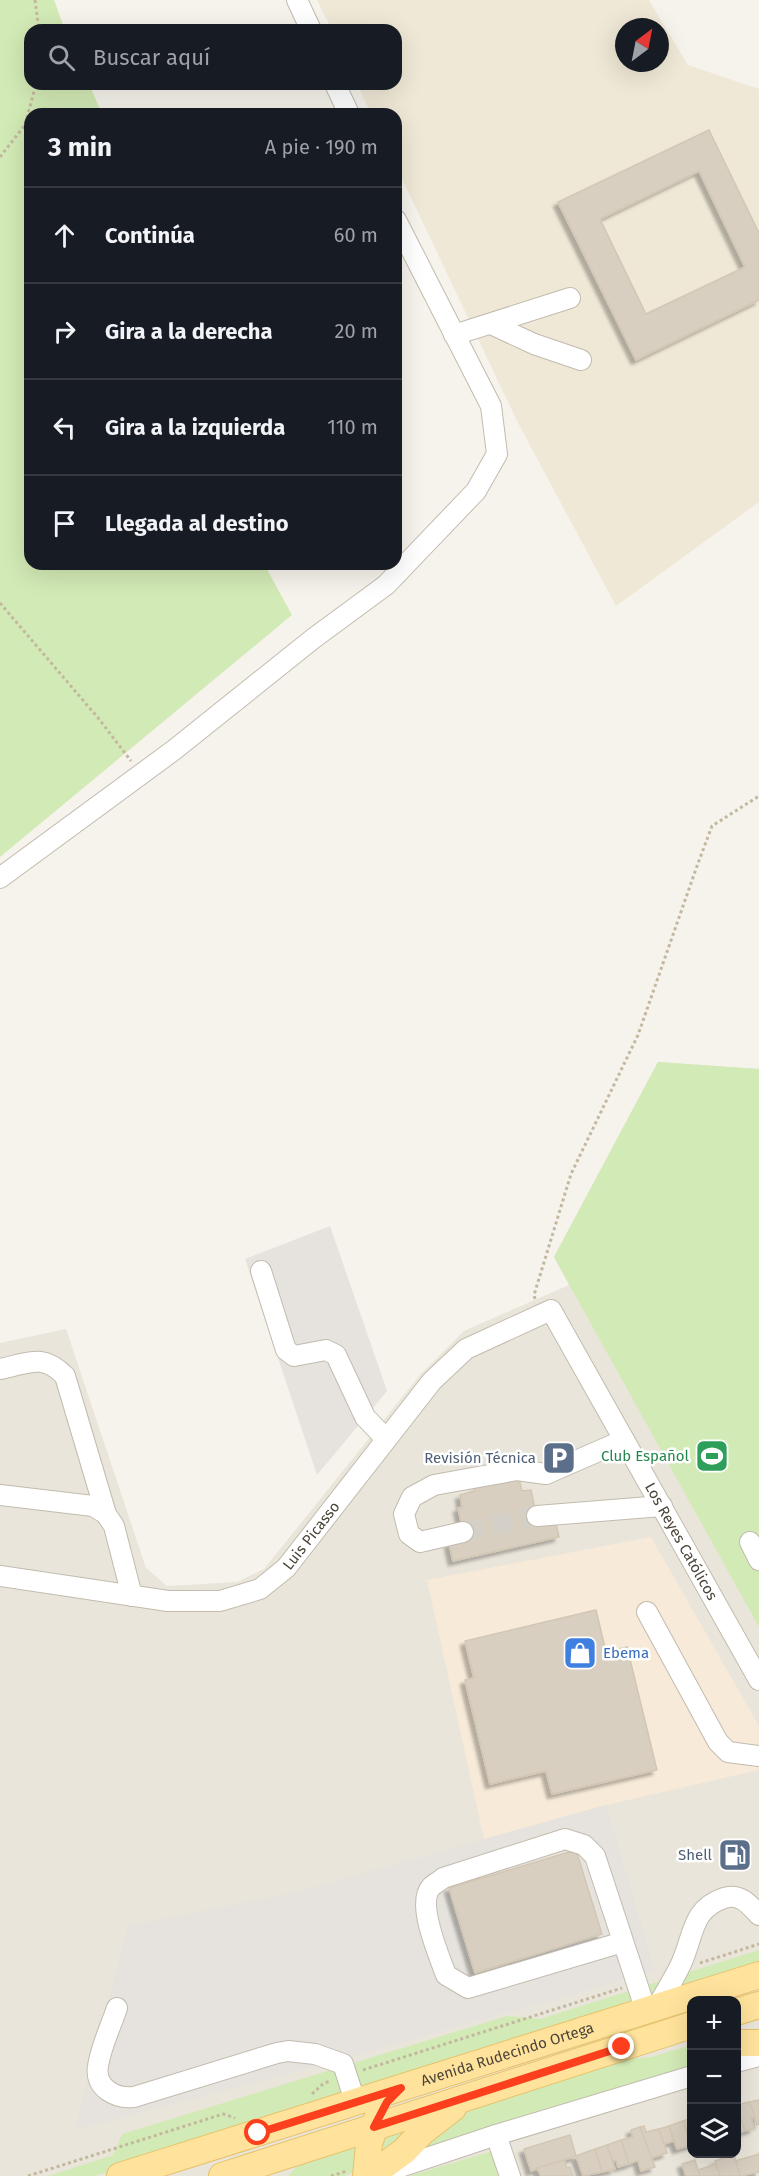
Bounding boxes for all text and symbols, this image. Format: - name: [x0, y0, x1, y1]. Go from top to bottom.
- north arrow: [615, 18, 669, 72]
- search box: [24, 24, 402, 90]
- icon: search: [45, 41, 78, 74]
- text: Buscar aquí: [93, 44, 210, 71]
- text: 3 min: [48, 132, 112, 163]
- text: A pie · 190 m: [265, 135, 378, 159]
- icon: ahead: [48, 219, 81, 252]
- text: Continúa: [105, 222, 195, 249]
- text: 60 m: [334, 223, 378, 247]
- icon: right: [48, 315, 81, 348]
- text: Gira a la derecha: [105, 318, 273, 345]
- text: 20 m: [335, 319, 378, 343]
- icon: left: [48, 411, 81, 444]
- text: Gira a la izquierda: [105, 414, 285, 441]
- text: 110 m: [327, 415, 378, 439]
- icon: arrive: [48, 507, 81, 540]
- text: Llegada al destino: [105, 510, 289, 537]
- sports icon: Club Español: [694, 1438, 730, 1474]
- parking icon: Revisión Técnica: [541, 1440, 577, 1476]
- place label: Club Español: [601, 1447, 690, 1465]
- place label: Revisión Técnica: [424, 1449, 536, 1467]
- street label: Los Reyes Católicos: [641, 1479, 721, 1603]
- street label: Luis Picasso: [279, 1498, 343, 1574]
- shop icon: Ebema: [562, 1635, 598, 1671]
- place label: Ebema: [603, 1644, 649, 1662]
- fuel station icon: Shell: [717, 1837, 753, 1873]
- place label: Shell: [678, 1846, 713, 1864]
- map controls: [687, 1996, 741, 2158]
- button: +: [687, 1996, 741, 2050]
- street label: Avenida Rudecindo Ortega: [419, 2019, 596, 2090]
- route end: [608, 2033, 634, 2059]
- button: −: [687, 2050, 741, 2104]
- button: layers: [687, 2104, 741, 2158]
- route start: [244, 2119, 270, 2145]

